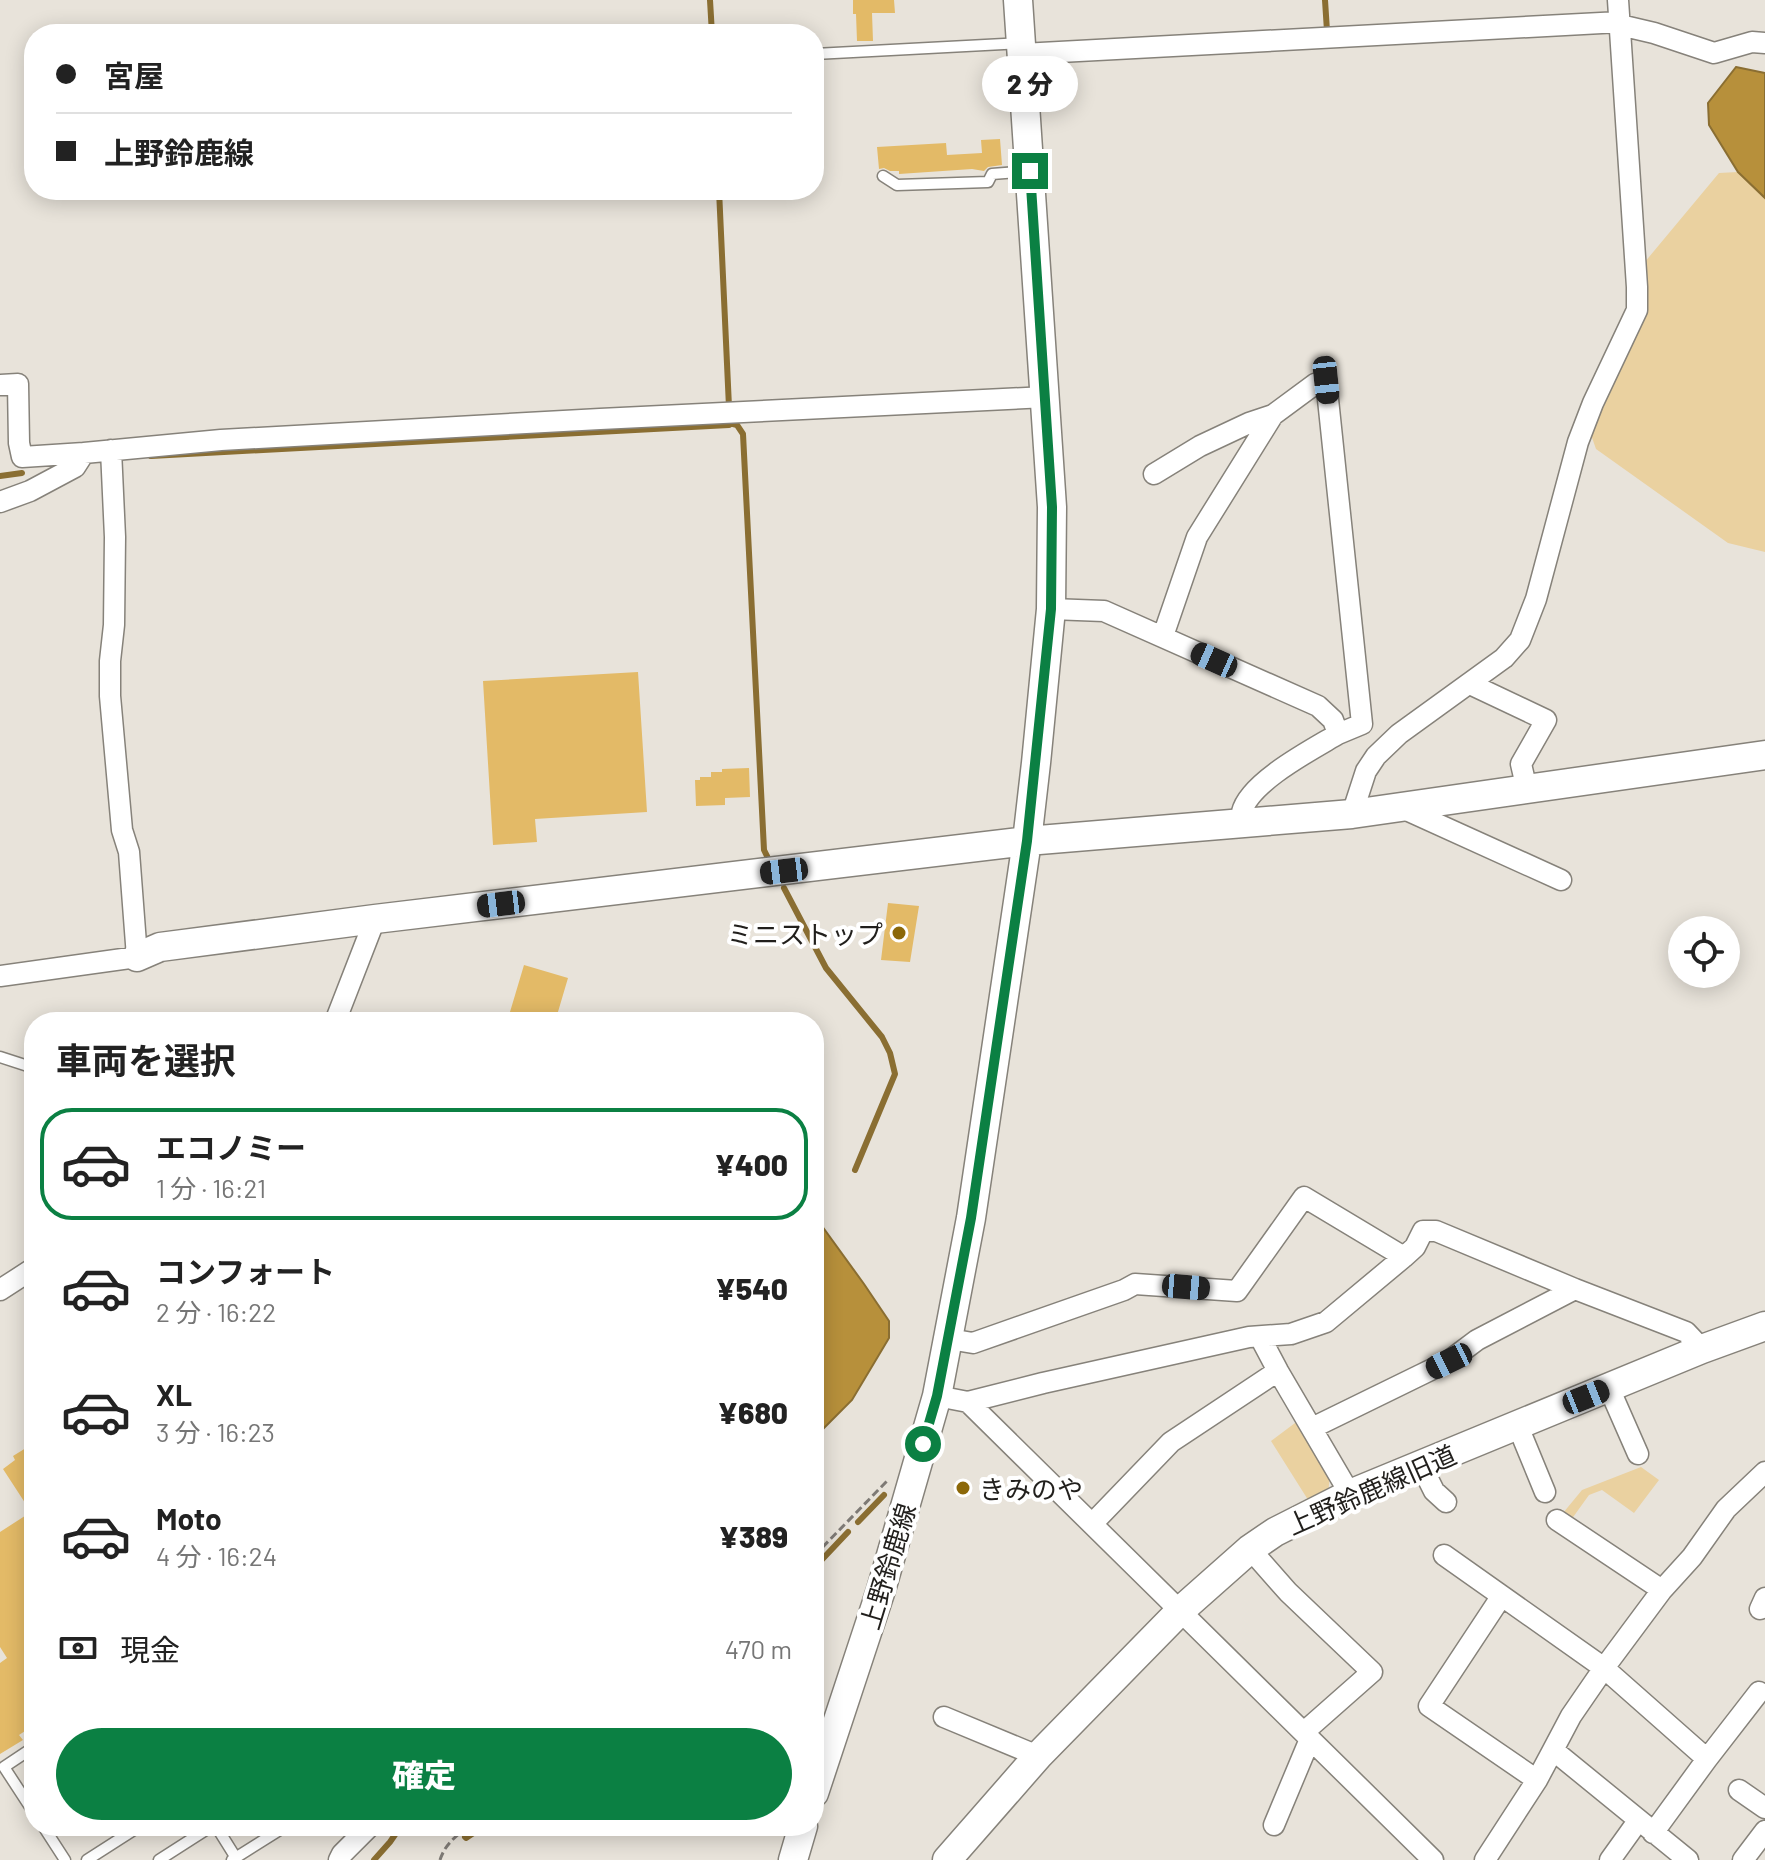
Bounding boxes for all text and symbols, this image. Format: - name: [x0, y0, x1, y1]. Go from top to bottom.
- callout: 2 分: [982, 55, 1078, 111]
- text: 宮屋: [104, 57, 164, 93]
- text: 2 分: [1007, 68, 1053, 99]
- text: 上野鈴鹿線: [104, 134, 254, 170]
- route end: [1012, 153, 1048, 189]
- car: [1312, 355, 1340, 405]
- car: [1187, 639, 1241, 681]
- car: [759, 856, 809, 886]
- car: [476, 889, 526, 919]
- map controls: [1668, 916, 1740, 988]
- button: locate: [1668, 916, 1740, 988]
- place label: ミニストップ: [727, 918, 883, 949]
- marker: ミニストップ: [890, 924, 908, 942]
- text: 車両を選択: [56, 1038, 236, 1081]
- icon: car: [60, 1128, 132, 1200]
- text: エコノミー: [156, 1129, 306, 1165]
- text: ¥400: [714, 1146, 788, 1182]
- text: 1 分 · 16:21: [156, 1172, 266, 1203]
- icon: car: [60, 1252, 132, 1324]
- text: コンフォート: [156, 1253, 335, 1289]
- text: ¥540: [715, 1270, 788, 1306]
- car: [1161, 1273, 1211, 1301]
- text: 2 分 · 16:22: [156, 1296, 276, 1327]
- car: [1422, 1340, 1476, 1382]
- icon: car: [60, 1376, 132, 1448]
- text: XL: [156, 1376, 192, 1412]
- car: [1559, 1377, 1613, 1417]
- text: ¥680: [718, 1394, 788, 1430]
- text: 3 分 · 16:23: [156, 1416, 275, 1447]
- route start: [905, 1426, 941, 1462]
- street label: 上野鈴鹿線旧道: [1282, 1438, 1460, 1540]
- place label: きみのや: [979, 1473, 1083, 1504]
- marker: きみのや: [954, 1479, 972, 1497]
- street label: 上野鈴鹿線: [853, 1499, 921, 1633]
- icon: car: [60, 1500, 132, 1572]
- text: Moto: [156, 1500, 222, 1536]
- text: ¥389: [719, 1518, 788, 1554]
- text: 4 分 · 16:24: [156, 1540, 277, 1571]
- icon: cash: [56, 1626, 100, 1670]
- text: 現金: [120, 1631, 180, 1667]
- text: 470 m: [725, 1633, 792, 1664]
- button: 確定: [56, 1728, 792, 1820]

